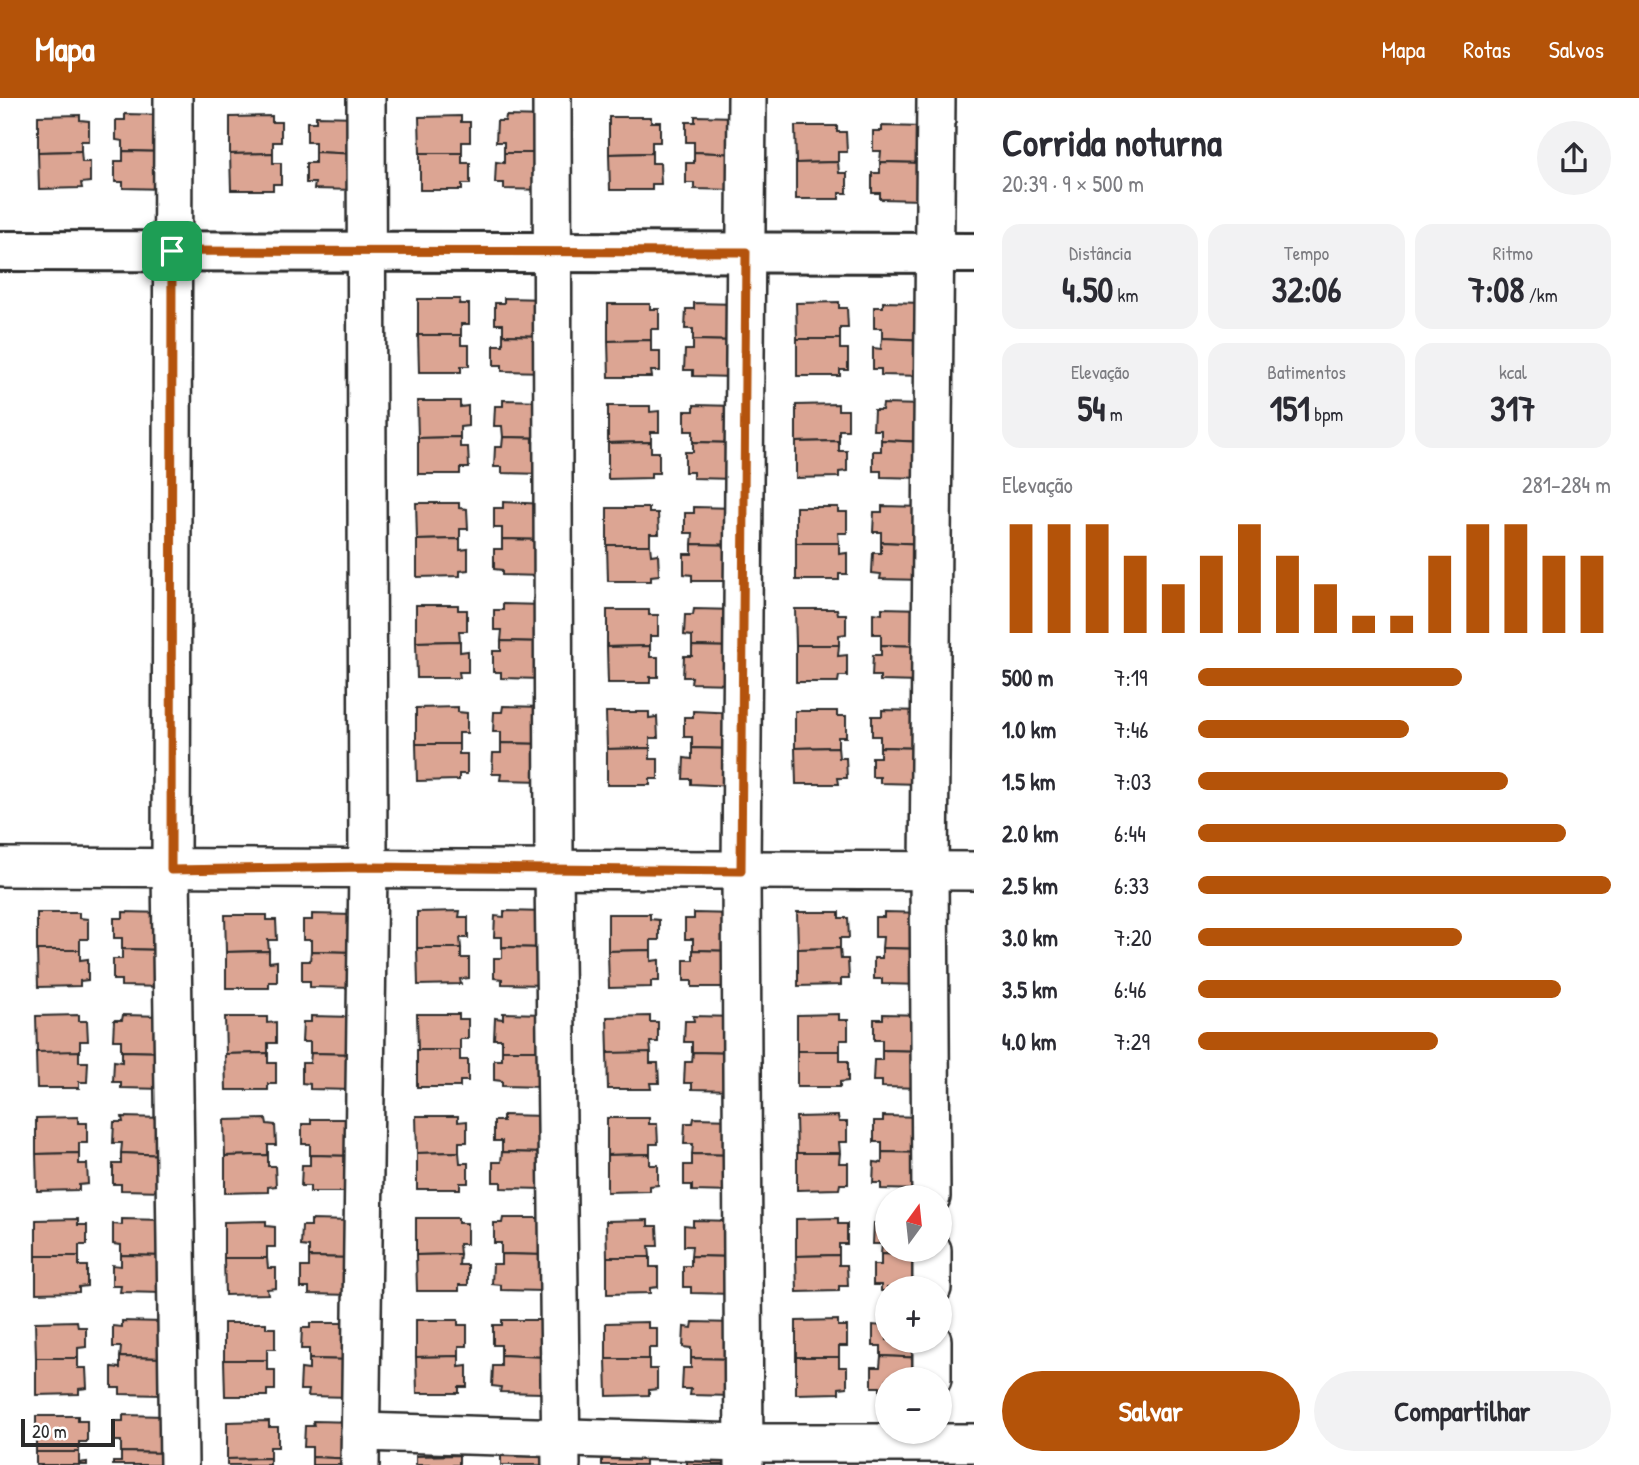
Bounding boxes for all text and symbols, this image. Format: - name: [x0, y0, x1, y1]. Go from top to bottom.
- text: Mapa: [35, 27, 95, 71]
- text: Mapa: [1382, 33, 1425, 65]
- text: Rotas: [1463, 33, 1511, 65]
- text: Salvos: [1549, 33, 1604, 65]
- text: Corrida noturna: [1002, 116, 1222, 168]
- button: share: [1537, 121, 1611, 195]
- text: 20:39 · 9 × 500 m: [1002, 168, 1144, 199]
- pin: [142, 221, 202, 281]
- icon: arrive: [153, 232, 191, 270]
- text: Distância: [1069, 240, 1131, 266]
- text: Tempo: [1284, 240, 1329, 266]
- text: Ritmo: [1493, 240, 1533, 266]
- text: 4.50: [1062, 266, 1113, 313]
- text: 32:06: [1272, 266, 1341, 313]
- text: 7:08: [1468, 266, 1524, 313]
- text: km: [1113, 282, 1138, 308]
- text: /km: [1524, 282, 1558, 308]
- text: Elevação: [1071, 359, 1129, 385]
- text: Batimentos: [1267, 359, 1346, 385]
- text: kcal: [1499, 359, 1527, 385]
- text: 54: [1078, 385, 1105, 432]
- text: 151: [1270, 385, 1310, 432]
- text: 317: [1490, 385, 1536, 432]
- text: m: [1105, 401, 1123, 427]
- text: bpm: [1310, 401, 1343, 427]
- text: Elevação: [1002, 469, 1073, 500]
- text: 281–284 m: [1522, 469, 1611, 500]
- text: 500 m: [1002, 662, 1053, 693]
- text: 7:19: [1114, 662, 1148, 693]
- text: 1.0 km: [1002, 714, 1056, 745]
- text: 7:46: [1114, 714, 1149, 745]
- text: 1.5 km: [1002, 766, 1055, 797]
- text: 7:03: [1114, 766, 1151, 797]
- text: 2.0 km: [1002, 818, 1058, 849]
- text: 6:44: [1114, 818, 1146, 849]
- text: 2.5 km: [1002, 870, 1058, 901]
- text: 6:33: [1114, 870, 1149, 901]
- text: 3.0 km: [1002, 922, 1058, 953]
- text: 7:20: [1114, 922, 1152, 953]
- text: 3.5 km: [1002, 974, 1057, 1005]
- text: 6:46: [1114, 974, 1146, 1005]
- text: 4.0 km: [1002, 1026, 1056, 1057]
- text: 7:29: [1114, 1026, 1150, 1057]
- north arrow: [875, 1185, 952, 1262]
- map controls: [875, 1185, 952, 1444]
- button: +: [875, 1276, 952, 1353]
- button: −: [875, 1367, 952, 1444]
- button: Salvar: [1002, 1371, 1300, 1451]
- button: Compartilhar: [1314, 1371, 1611, 1451]
- scale bar: [21, 1416, 116, 1448]
- text: 20 m: [32, 1418, 67, 1444]

